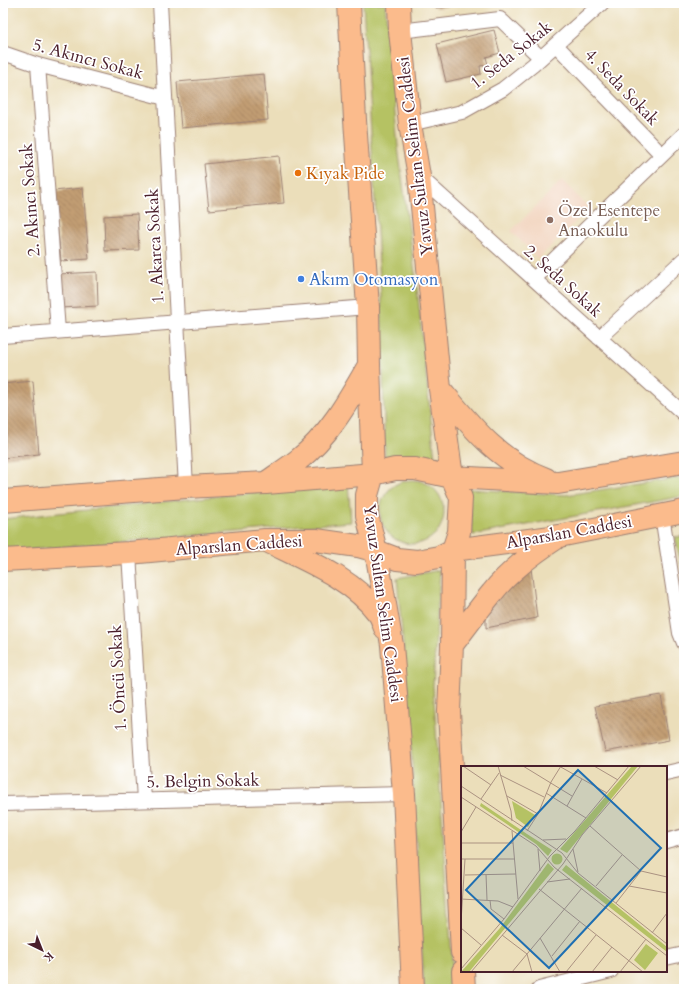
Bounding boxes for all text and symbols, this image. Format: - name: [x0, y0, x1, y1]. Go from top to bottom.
- street label: 1. Seda Sokak: [465, 15, 557, 94]
- street label: 5. Akıncı Sokak: [30, 33, 147, 85]
- street label: 4. Seda Sokak: [580, 44, 665, 131]
- street label: Yavuz Sultan Selim Caddesi: [391, 55, 439, 257]
- street label: 2. Akıncı Sokak: [15, 142, 45, 257]
- place label: Kıyak Pide: [306, 162, 385, 185]
- marker: Kıyak Pide: [293, 168, 303, 178]
- street label: 1. Akarca Sokak: [140, 187, 170, 304]
- place label: Özel Esentepe Anaokulu: [558, 199, 660, 242]
- marker: Özel Esentepe Anaokulu: [545, 215, 555, 225]
- street label: 2. Seda Sokak: [519, 240, 608, 323]
- place label: Akım Otomasyon: [309, 268, 439, 291]
- marker: Akım Otomasyon: [296, 274, 306, 284]
- street label: Yavuz Sultan Selim Caddesi: [358, 502, 408, 704]
- street label: Alparslan Caddesi: [504, 510, 634, 554]
- street label: Alparslan Caddesi: [175, 529, 303, 561]
- street label: 1. Öncü Sokak: [104, 623, 132, 732]
- inset map: [461, 766, 667, 972]
- street label: 5. Belgin Sokak: [146, 769, 261, 793]
- north arrow: [22, 930, 62, 970]
- text: K: [40, 948, 57, 966]

